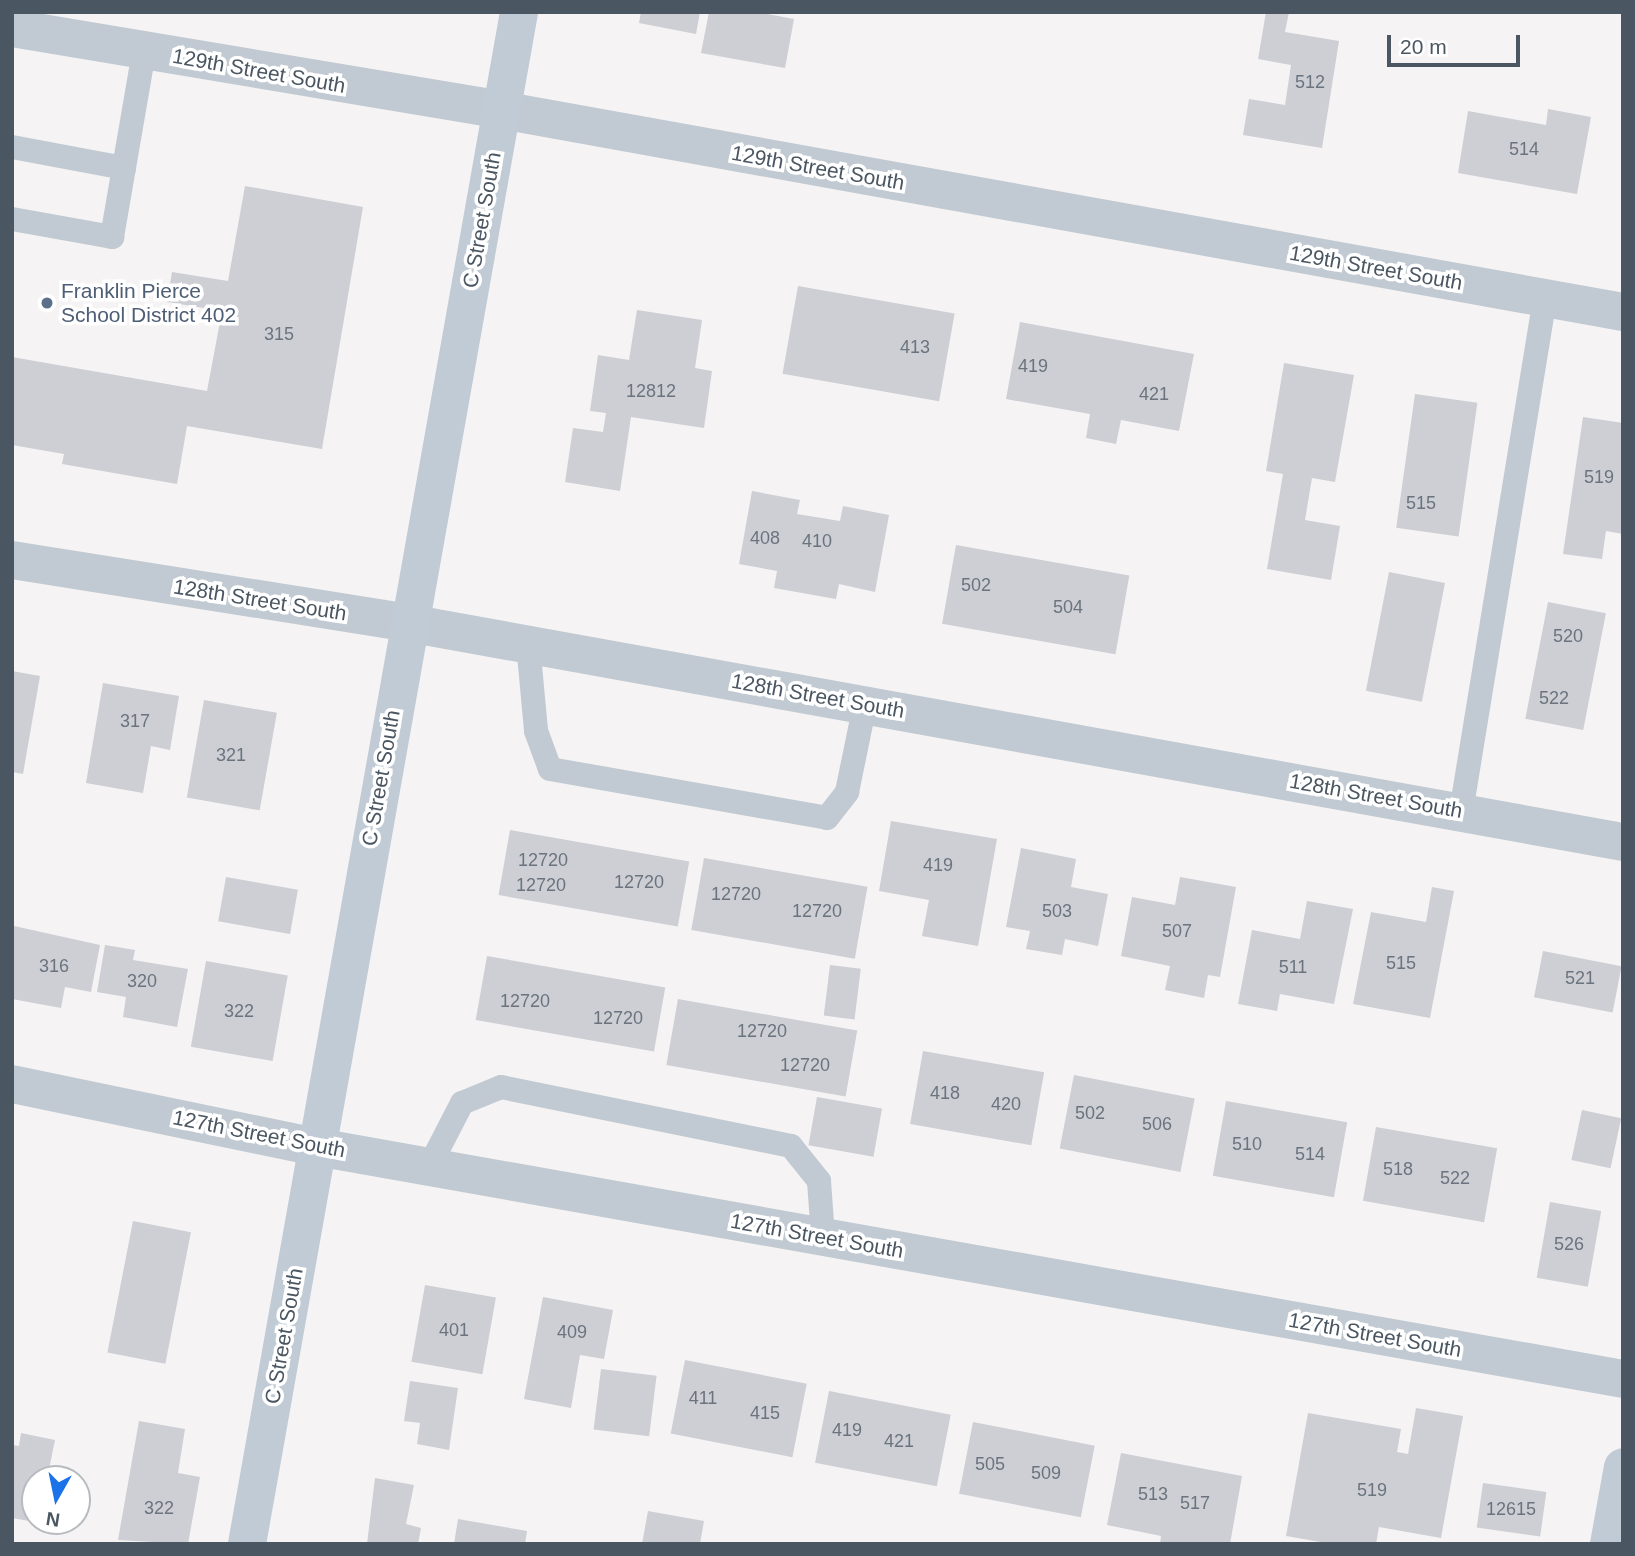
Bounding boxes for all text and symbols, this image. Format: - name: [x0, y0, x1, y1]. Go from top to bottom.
- scale bar: [1390, 21, 1523, 65]
- text: 20 m: [1400, 35, 1447, 58]
- street label: 129th Street South: [171, 43, 347, 99]
- house number: 512: [1295, 71, 1325, 93]
- house number: 514: [1509, 138, 1539, 160]
- street label: 129th Street South: [730, 140, 906, 196]
- street label: C Street South: [458, 150, 506, 290]
- street label: 129th Street South: [1288, 240, 1464, 296]
- place label: Franklin Pierce School District 402: [61, 278, 236, 328]
- marker: Franklin Pierce School District 402: [39, 295, 55, 311]
- house number: 315: [264, 323, 294, 345]
- house number: 413: [900, 336, 930, 358]
- house number: 419: [1018, 355, 1048, 377]
- house number: 12812: [626, 380, 676, 402]
- house number: 421: [1139, 383, 1169, 405]
- house number: 519: [1584, 466, 1614, 488]
- house number: 515: [1406, 492, 1436, 514]
- house number: 408: [750, 527, 780, 549]
- house number: 410: [802, 530, 832, 552]
- street label: 128th Street South: [172, 574, 348, 626]
- house number: 502: [961, 574, 991, 596]
- house number: 504: [1053, 596, 1083, 618]
- house number: 520: [1553, 625, 1583, 647]
- street label: 128th Street South: [730, 668, 906, 724]
- house number: 522: [1539, 687, 1569, 709]
- street label: C Street South: [357, 708, 405, 848]
- house number: 317: [120, 710, 150, 732]
- house number: 321: [216, 744, 246, 766]
- street label: 128th Street South: [1288, 768, 1464, 824]
- house number: 12720: [518, 849, 568, 871]
- house number: 419: [923, 854, 953, 876]
- house number: 12720: [614, 871, 664, 893]
- house number: 12720: [516, 874, 566, 896]
- house number: 12720: [711, 883, 761, 905]
- house number: 12720: [792, 900, 842, 922]
- house number: 503: [1042, 900, 1072, 922]
- house number: 507: [1162, 920, 1192, 942]
- house number: 515: [1386, 952, 1416, 974]
- house number: 316: [39, 955, 69, 977]
- house number: 511: [1279, 956, 1307, 978]
- house number: 521: [1565, 967, 1595, 989]
- house number: 320: [127, 970, 157, 992]
- house number: 12720: [500, 990, 550, 1012]
- house number: 322: [224, 1000, 254, 1022]
- house number: 12720: [593, 1007, 643, 1029]
- house number: 12720: [737, 1020, 787, 1042]
- house number: 12720: [780, 1054, 830, 1076]
- house number: 418: [930, 1082, 960, 1104]
- house number: 420: [991, 1093, 1021, 1115]
- house number: 502: [1075, 1102, 1105, 1124]
- street label: 127th Street South: [171, 1105, 347, 1163]
- house number: 506: [1142, 1113, 1172, 1135]
- house number: 510: [1232, 1133, 1262, 1155]
- house number: 514: [1295, 1143, 1325, 1165]
- house number: 518: [1383, 1158, 1413, 1180]
- house number: 522: [1440, 1167, 1470, 1189]
- street label: 127th Street South: [729, 1208, 905, 1264]
- house number: 526: [1554, 1233, 1584, 1255]
- street label: C Street South: [260, 1266, 308, 1406]
- street label: 127th Street South: [1287, 1307, 1463, 1363]
- house number: 401: [439, 1319, 469, 1341]
- house number: 409: [557, 1321, 587, 1343]
- house number: 411: [689, 1387, 717, 1409]
- house number: 415: [750, 1402, 780, 1424]
- house number: 419: [832, 1419, 862, 1441]
- house number: 421: [884, 1430, 914, 1452]
- house number: 505: [975, 1453, 1005, 1475]
- house number: 509: [1031, 1462, 1061, 1484]
- north arrow: [21, 1465, 91, 1535]
- house number: 519: [1357, 1479, 1387, 1501]
- house number: 513: [1138, 1483, 1168, 1505]
- house number: 517: [1180, 1492, 1210, 1514]
- house number: 322: [144, 1497, 174, 1519]
- house number: 12615: [1486, 1498, 1536, 1520]
- text: N: [45, 1508, 61, 1531]

